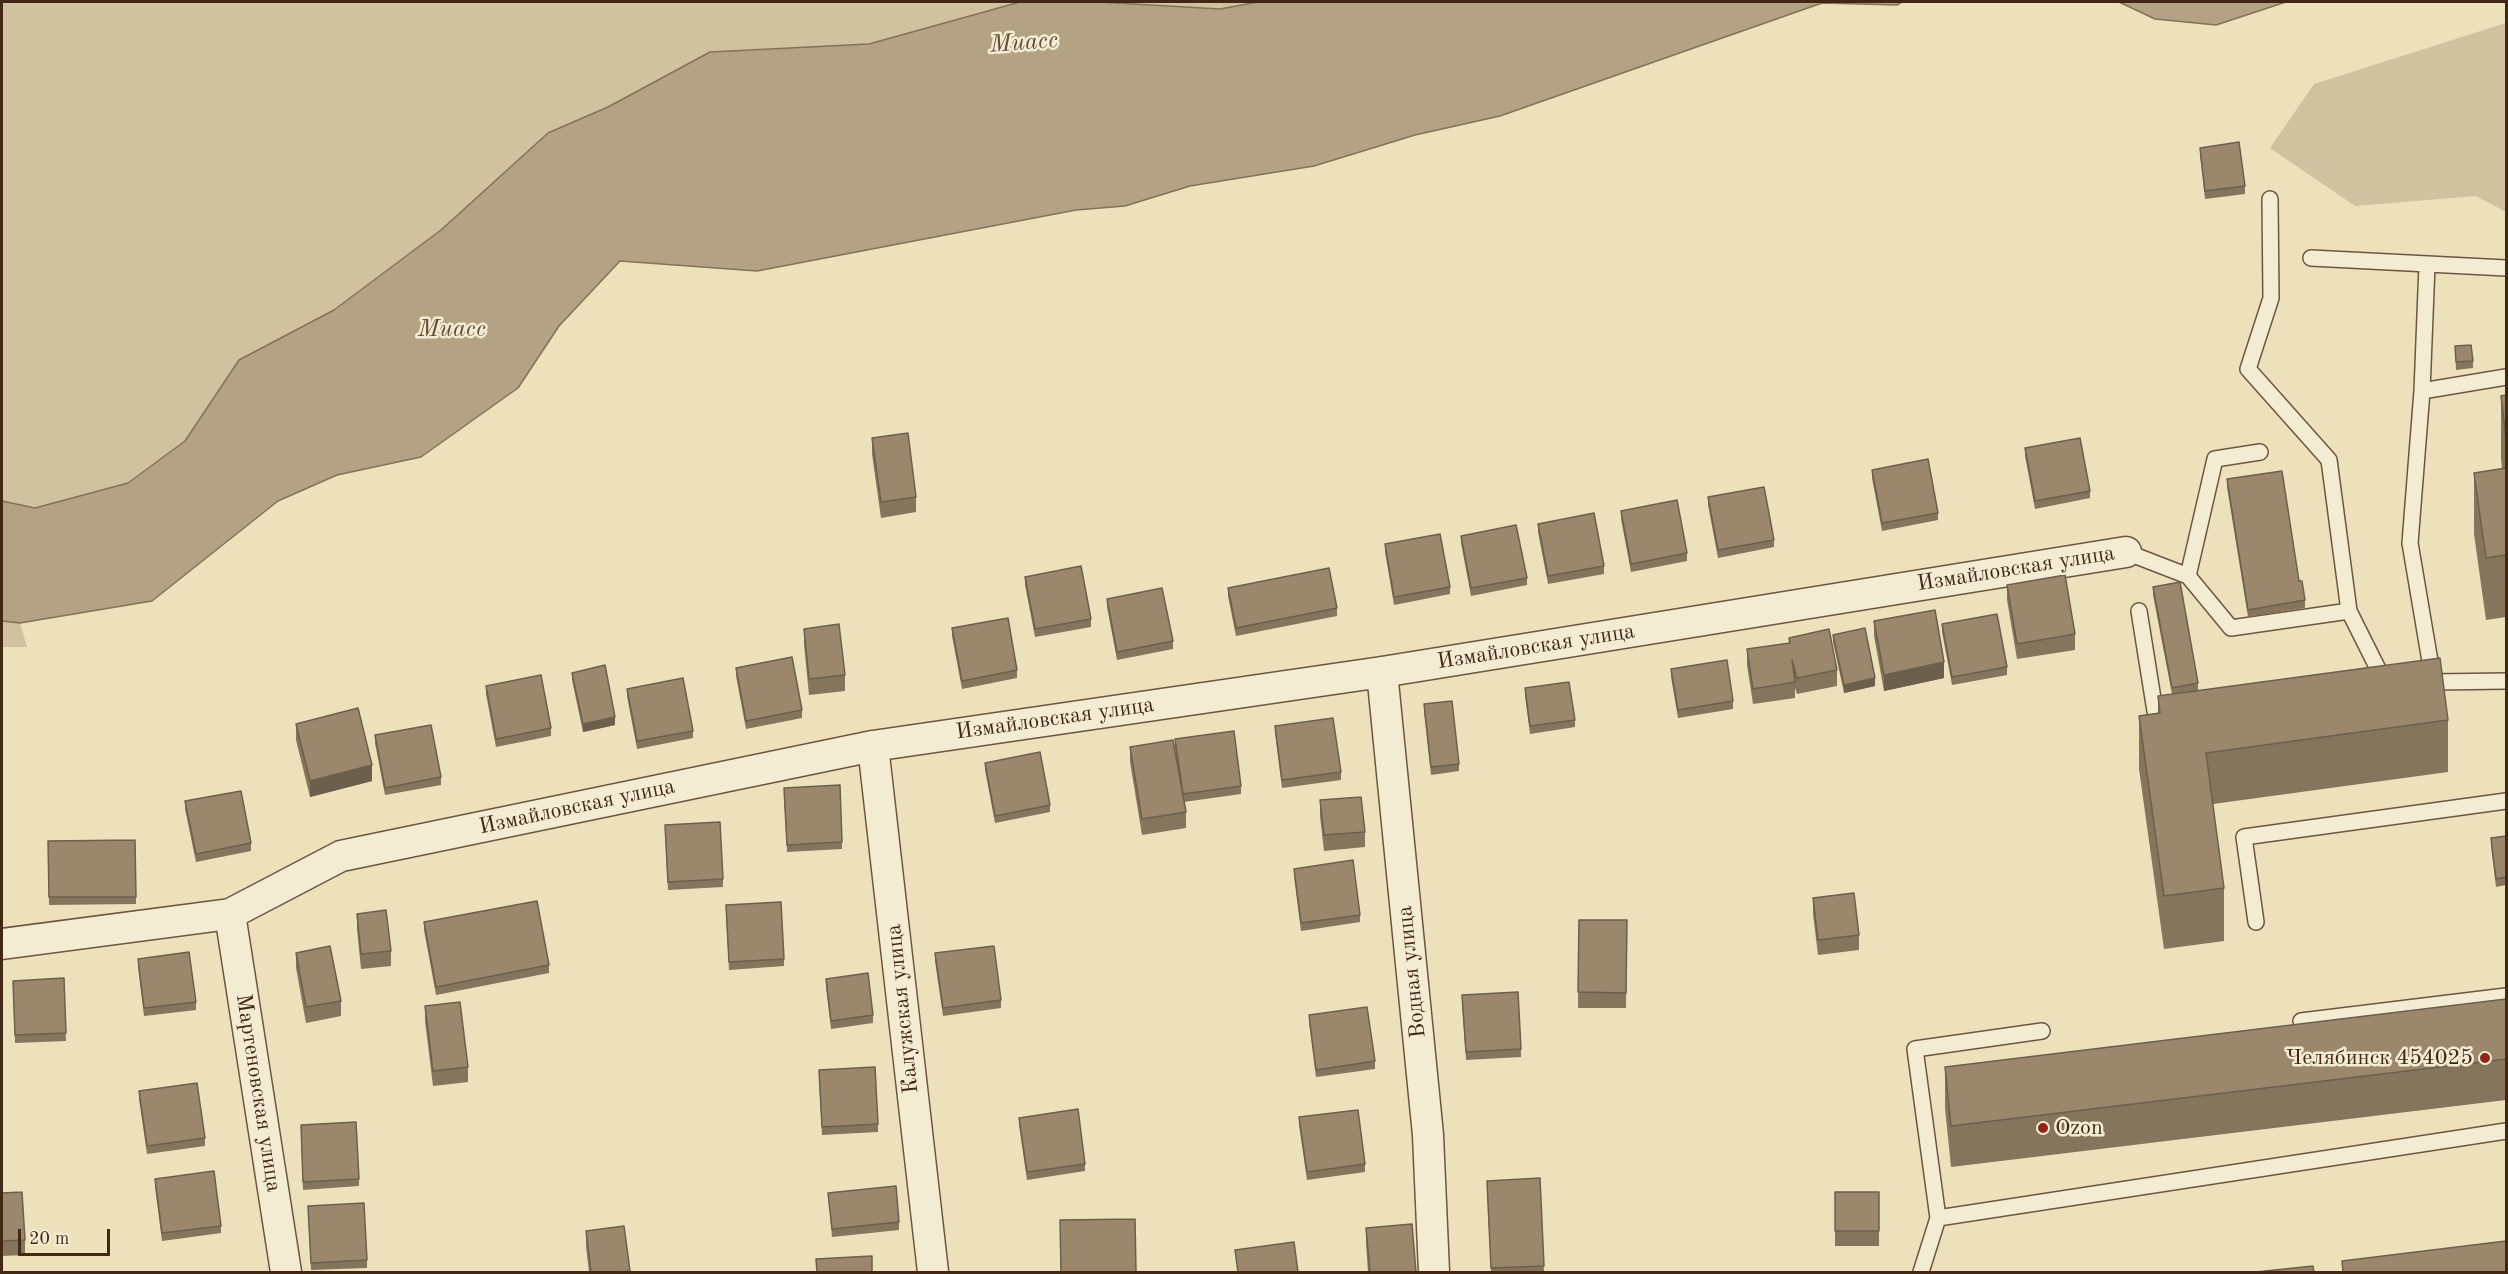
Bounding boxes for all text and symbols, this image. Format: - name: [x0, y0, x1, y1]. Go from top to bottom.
- water label: Миасс: [989, 26, 1059, 60]
- water label: Миасс: [418, 316, 486, 344]
- street label: Измайловская улица: [1915, 540, 2117, 598]
- street label: Измайловская улица: [1435, 618, 1637, 676]
- street label: Измайловская улица: [954, 692, 1156, 746]
- street label: Измайловская улица: [477, 773, 677, 841]
- street label: Водная улица: [1392, 904, 1432, 1040]
- street label: Калужская улица: [881, 923, 925, 1095]
- street label: Мартеновская улица: [229, 992, 287, 1194]
- place label: Челябинск 454025: [2286, 1045, 2473, 1071]
- marker: Челябинск 454025: [2478, 1051, 2492, 1065]
- place label: Ozon: [2055, 1115, 2103, 1141]
- marker: Ozon: [2036, 1121, 2050, 1135]
- scale bar: [21, 1217, 112, 1255]
- text: 20 m: [29, 1230, 69, 1248]

